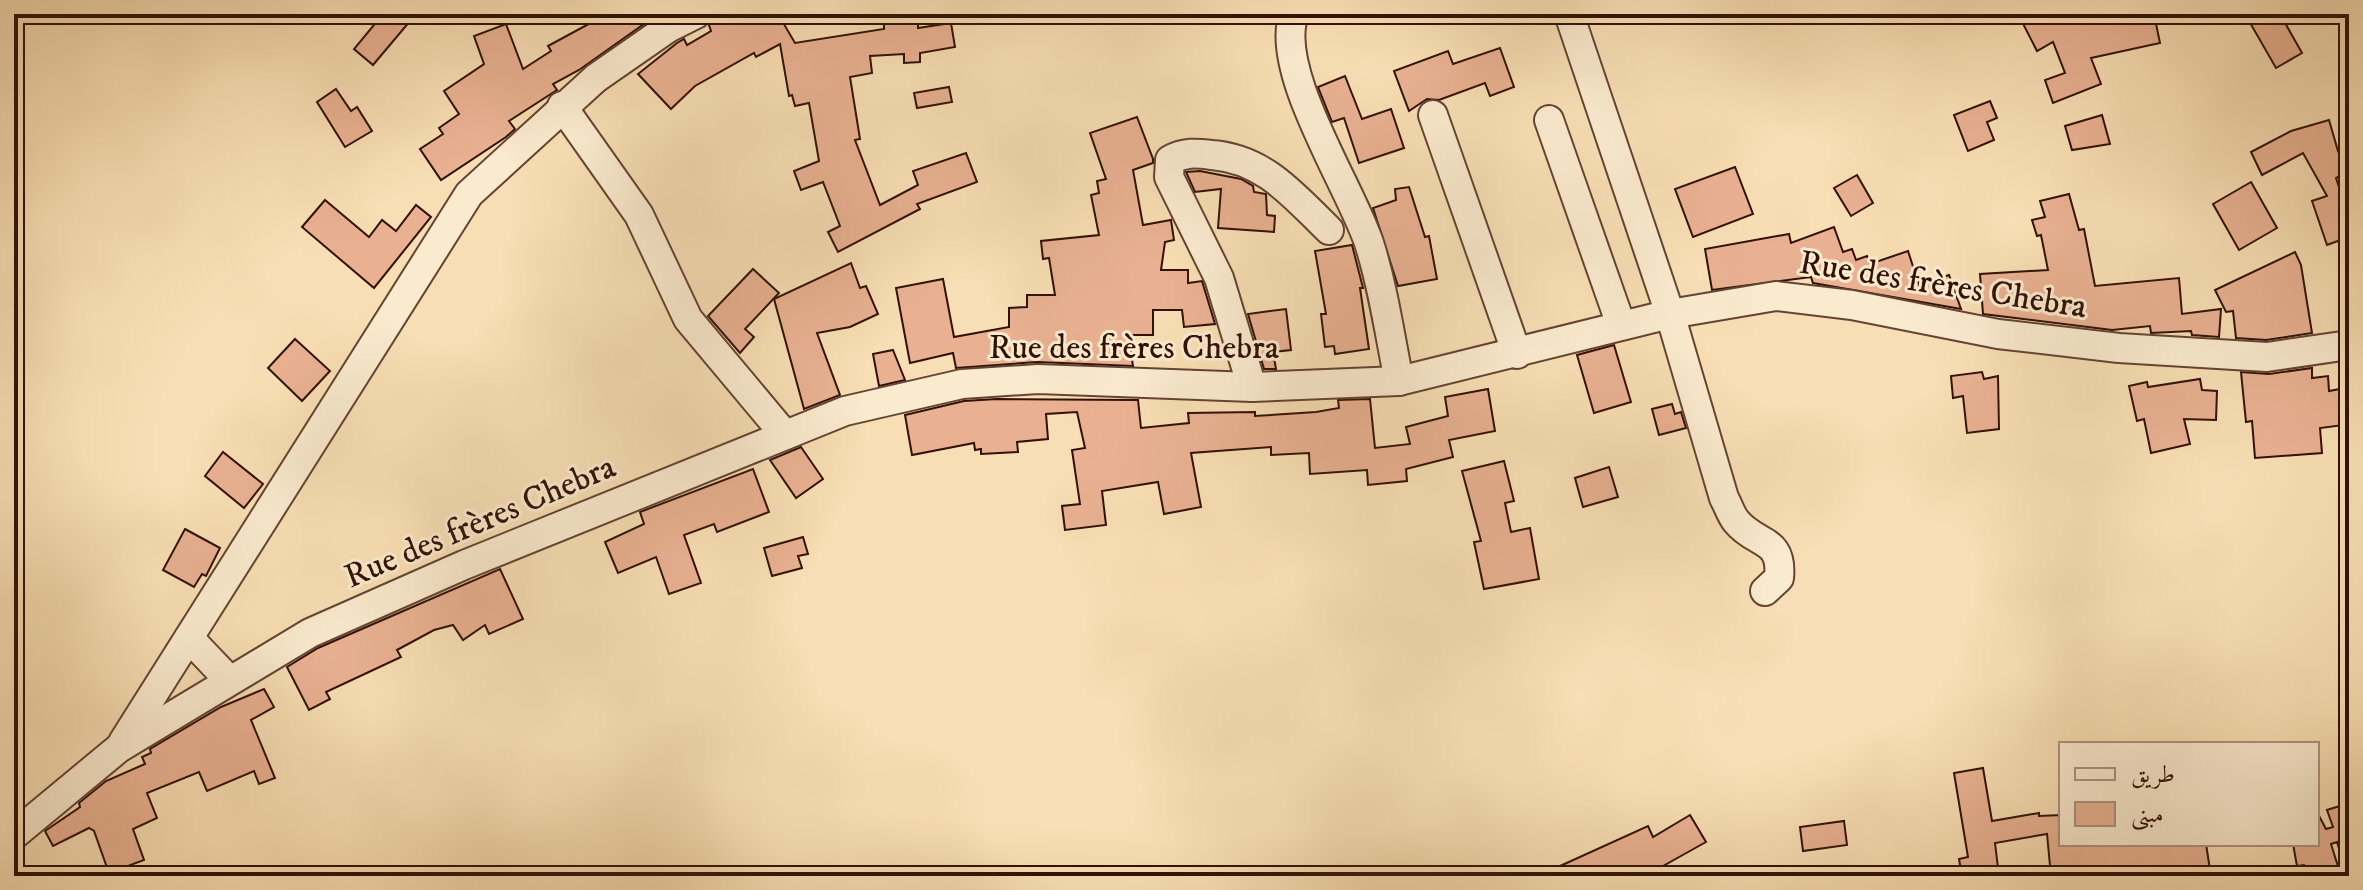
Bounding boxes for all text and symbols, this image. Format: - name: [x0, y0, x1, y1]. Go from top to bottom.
- street label: Rue des frères Chebra: [1796, 242, 2090, 329]
- street label: Rue des frères Chebra: [989, 327, 1280, 369]
- street label: Rue des frères Chebra: [338, 446, 622, 598]
- legend: [2059, 742, 2319, 846]
- text: طريق: [2131, 760, 2175, 790]
- text: مبنى: [2131, 800, 2164, 831]

